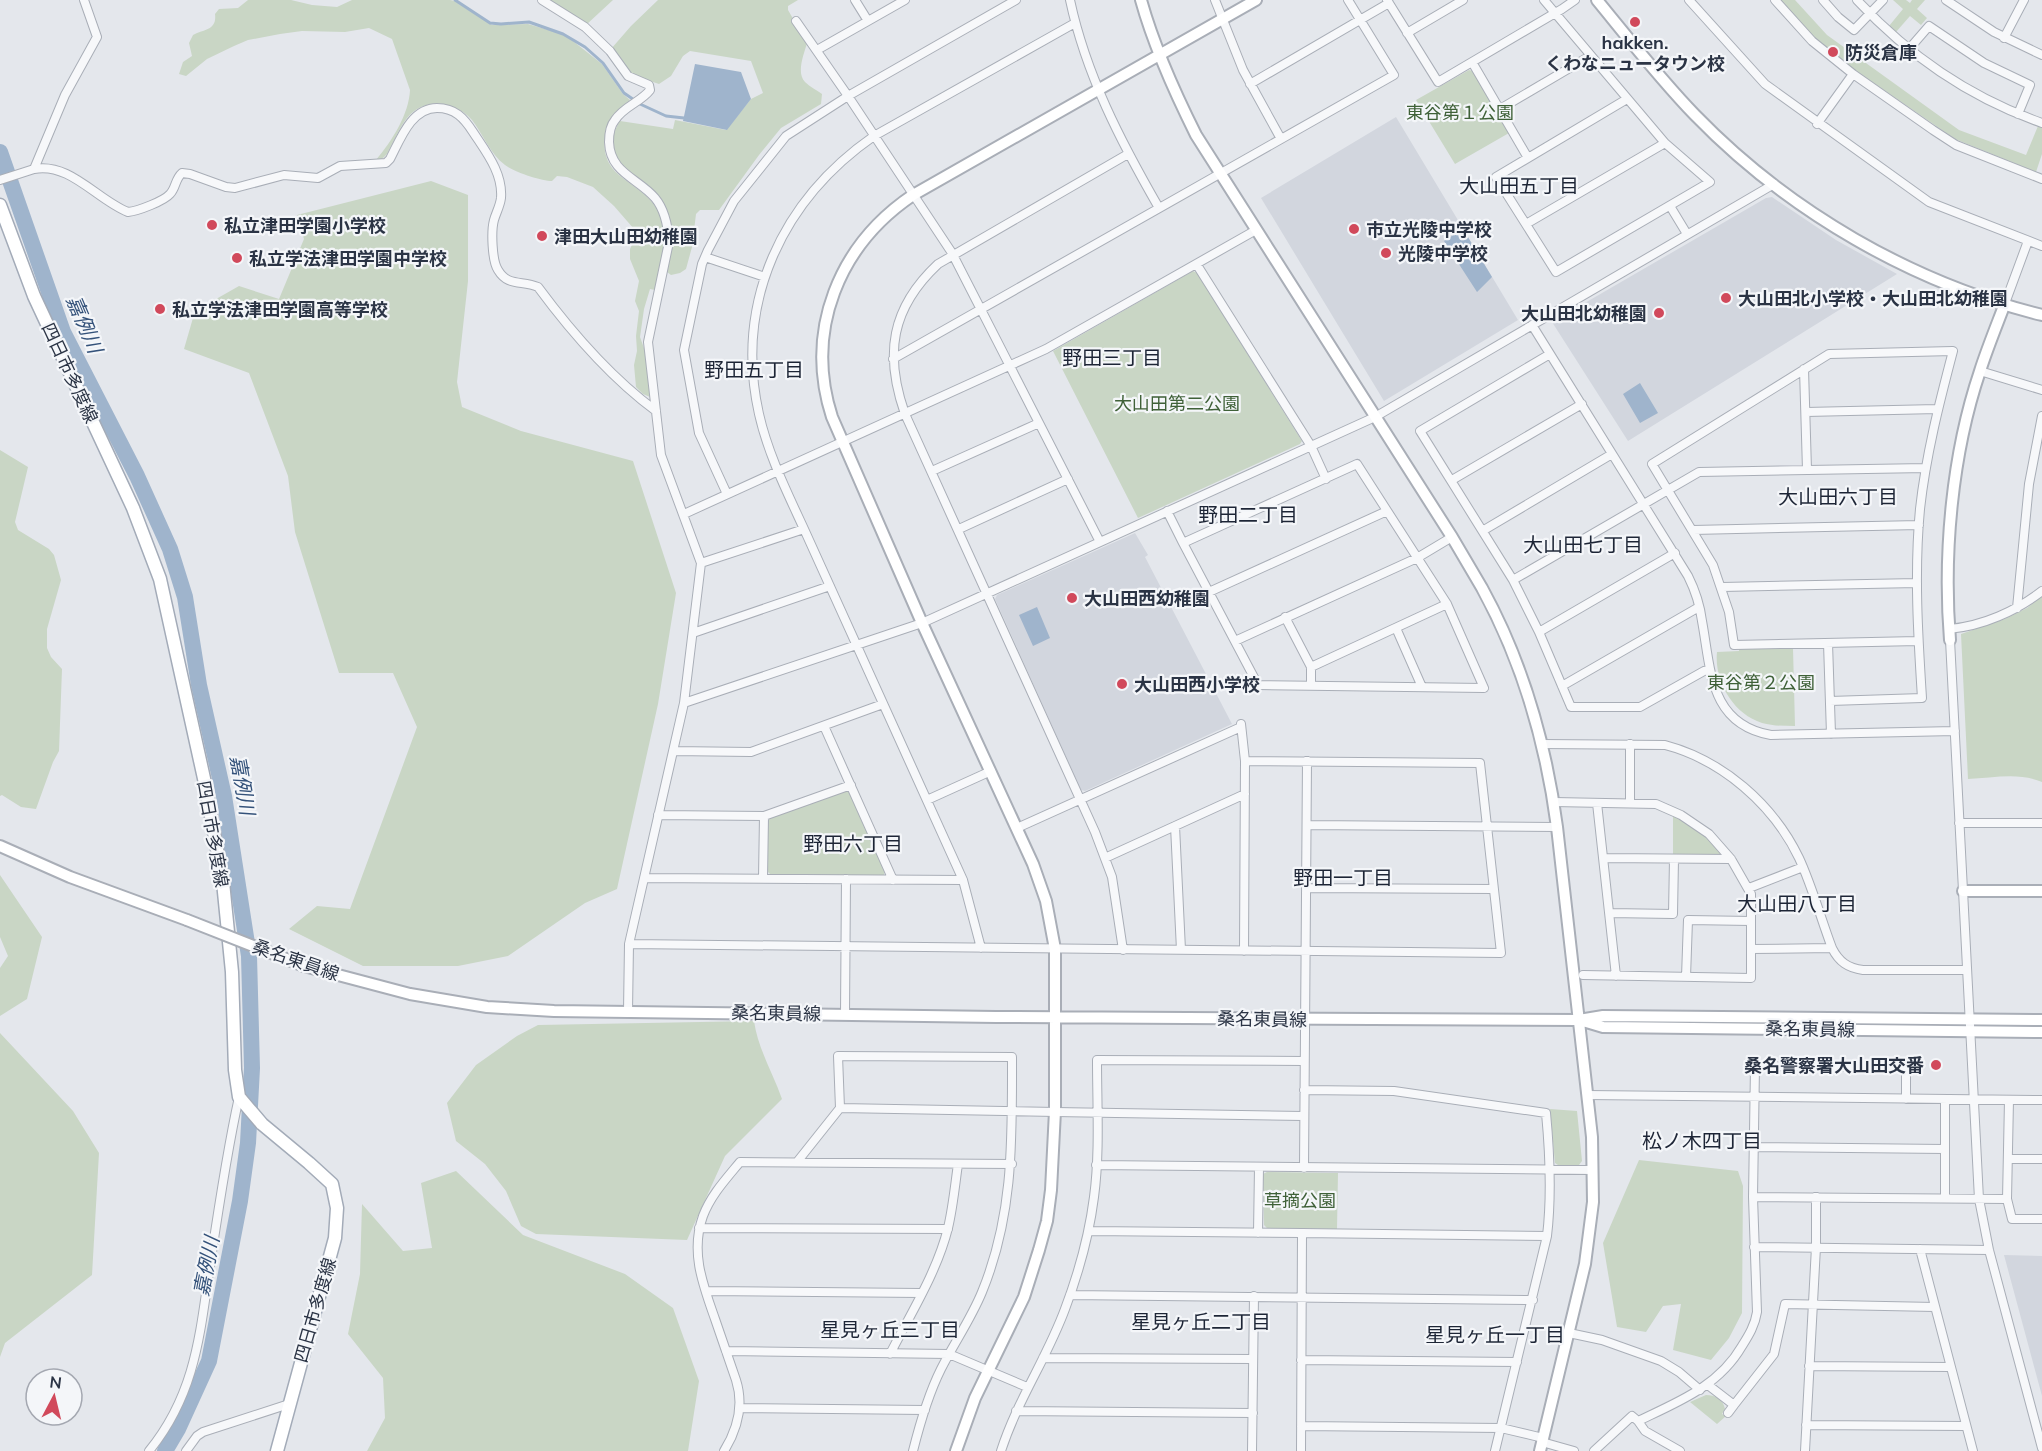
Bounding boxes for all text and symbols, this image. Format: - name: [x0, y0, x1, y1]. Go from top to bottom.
- marker: hakken. くわなニュータウン校: [1628, 15, 1642, 29]
- place label: hakken. くわなニュータウン校: [1545, 31, 1725, 75]
- place label: 防災倉庫: [1845, 41, 1917, 64]
- marker: 防災倉庫: [1826, 45, 1840, 59]
- park label: 東谷第１公園: [1406, 101, 1514, 124]
- district label: 大山田五丁目: [1459, 173, 1579, 198]
- place label: 私立津田学園小学校: [224, 214, 386, 237]
- marker: 私立津田学園小学校: [205, 218, 219, 232]
- place label: 市立光陵中学校: [1366, 218, 1492, 241]
- marker: 市立光陵中学校: [1347, 222, 1361, 236]
- place label: 津田大山田幼稚園: [554, 225, 698, 248]
- marker: 津田大山田幼稚園: [535, 229, 549, 243]
- place label: 光陵中学校: [1398, 242, 1488, 265]
- marker: 光陵中学校: [1379, 246, 1393, 260]
- place label: 私立学法津田学園中学校: [249, 247, 447, 270]
- marker: 私立学法津田学園中学校: [230, 251, 244, 265]
- place label: 大山田北小学校・大山田北幼稚園: [1738, 287, 2008, 310]
- marker: 大山田北小学校・大山田北幼稚園: [1719, 291, 1733, 305]
- water label: 嘉例川: [62, 292, 109, 358]
- place label: 私立学法津田学園高等学校: [172, 298, 388, 321]
- marker: 私立学法津田学園高等学校: [153, 302, 167, 316]
- place label: 大山田北幼稚園: [1521, 302, 1647, 325]
- marker: 大山田北幼稚園: [1652, 306, 1666, 320]
- street label: 四日市多度線: [37, 319, 103, 427]
- district label: 野田三丁目: [1062, 345, 1162, 370]
- district label: 野田五丁目: [704, 357, 804, 382]
- park label: 大山田第二公園: [1114, 392, 1240, 415]
- district label: 大山田六丁目: [1778, 484, 1898, 509]
- district label: 野田二丁目: [1198, 502, 1298, 527]
- district label: 大山田七丁目: [1523, 532, 1643, 557]
- place label: 大山田西幼稚園: [1084, 587, 1210, 610]
- marker: 大山田西幼稚園: [1065, 591, 1079, 605]
- park label: 東谷第２公園: [1707, 671, 1815, 694]
- place label: 大山田西小学校: [1134, 673, 1260, 696]
- marker: 大山田西小学校: [1115, 677, 1129, 691]
- water label: 嘉例川: [225, 753, 261, 819]
- street label: 四日市多度線: [192, 779, 234, 889]
- district label: 野田六丁目: [803, 831, 903, 856]
- district label: 野田一丁目: [1293, 865, 1393, 890]
- district label: 大山田八丁目: [1737, 891, 1857, 916]
- street label: 桑名東員線: [250, 934, 342, 986]
- street label: 桑名東員線: [731, 1001, 821, 1025]
- street label: 桑名東員線: [1217, 1007, 1307, 1031]
- street label: 桑名東員線: [1765, 1017, 1855, 1041]
- place label: 桑名警察署大山田交番: [1744, 1054, 1924, 1077]
- marker: 桑名警察署大山田交番: [1929, 1058, 1943, 1072]
- district label: 松ノ木四丁目: [1642, 1128, 1762, 1153]
- park label: 草摘公園: [1264, 1189, 1336, 1212]
- water label: 嘉例川: [188, 1232, 224, 1298]
- street label: 四日市多度線: [289, 1255, 341, 1365]
- district label: 星見ヶ丘二丁目: [1131, 1309, 1271, 1334]
- district label: 星見ヶ丘三丁目: [820, 1317, 960, 1342]
- district label: 星見ヶ丘一丁目: [1425, 1322, 1565, 1347]
- north arrow: [24, 1367, 84, 1427]
- text: N: [49, 1371, 63, 1393]

